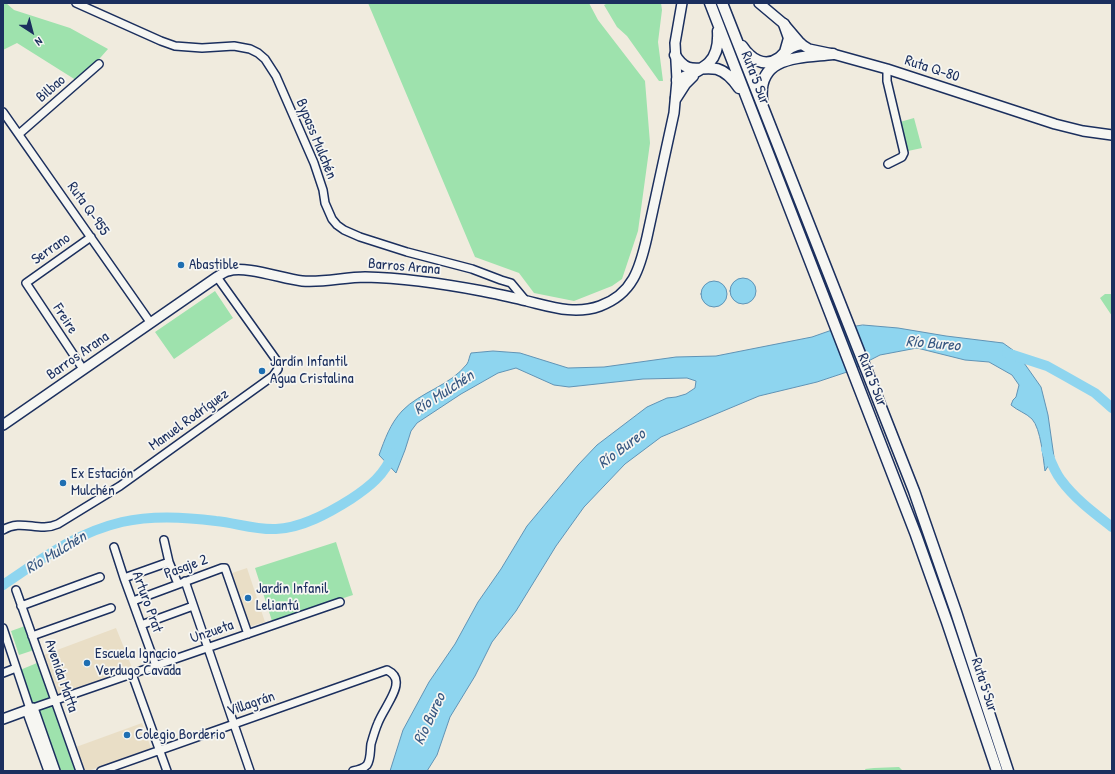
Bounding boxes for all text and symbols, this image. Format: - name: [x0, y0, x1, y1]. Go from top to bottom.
- north arrow: [12, 12, 52, 52]
- text: N: [33, 34, 46, 49]
- street label: Ruta 5 Sur: [737, 49, 773, 107]
- street label: Ruta Q-80: [902, 52, 962, 86]
- street label: Bilbao: [33, 71, 69, 107]
- street label: Bypass Mulchén: [292, 96, 340, 182]
- street label: Ruta Q-955: [63, 179, 113, 239]
- street label: Serrano: [28, 229, 74, 269]
- street label: Barros Arana: [367, 255, 441, 279]
- place label: Abastible: [189, 256, 239, 274]
- marker: Abastible: [176, 260, 186, 270]
- street label: Freire: [49, 300, 81, 338]
- street label: Barros Arana: [43, 328, 113, 384]
- water label: Río Bureo: [905, 332, 961, 356]
- street label: Ruta 5 Sur: [853, 351, 891, 409]
- place label: Jardín Infantil Agua Cristalina: [270, 353, 354, 388]
- marker: Jardín Infantil Agua Cristalina: [257, 366, 267, 376]
- water label: Río Mulchén: [410, 367, 478, 419]
- street label: Manuel Rodríguez: [146, 385, 232, 455]
- water label: Río Bureo: [594, 425, 650, 473]
- place label: Ex Estación Mulchén: [71, 465, 133, 500]
- marker: Ex Estación Mulchén: [58, 478, 68, 488]
- water label: Río Mulchén: [22, 527, 90, 579]
- street label: Pasaje 2: [162, 551, 210, 583]
- street label: Arturo Prat: [128, 569, 166, 635]
- place label: Jardín Infanil Leliantú: [256, 580, 328, 615]
- marker: Jardín Infanil Leliantú: [243, 593, 253, 603]
- street label: Unzueta: [188, 616, 236, 648]
- street label: Avenida Matta: [40, 637, 82, 715]
- place label: Escuela Ignacio Verdugo Cavada: [95, 645, 181, 680]
- street label: Ruta 5 Sur: [967, 656, 1001, 714]
- marker: Escuela Ignacio Verdugo Cavada: [82, 658, 92, 668]
- street label: Villagrán: [225, 687, 277, 721]
- water label: Río Bureo: [410, 690, 450, 748]
- place label: Colegio Borderio: [135, 726, 225, 744]
- marker: Colegio Borderio: [122, 730, 132, 740]

